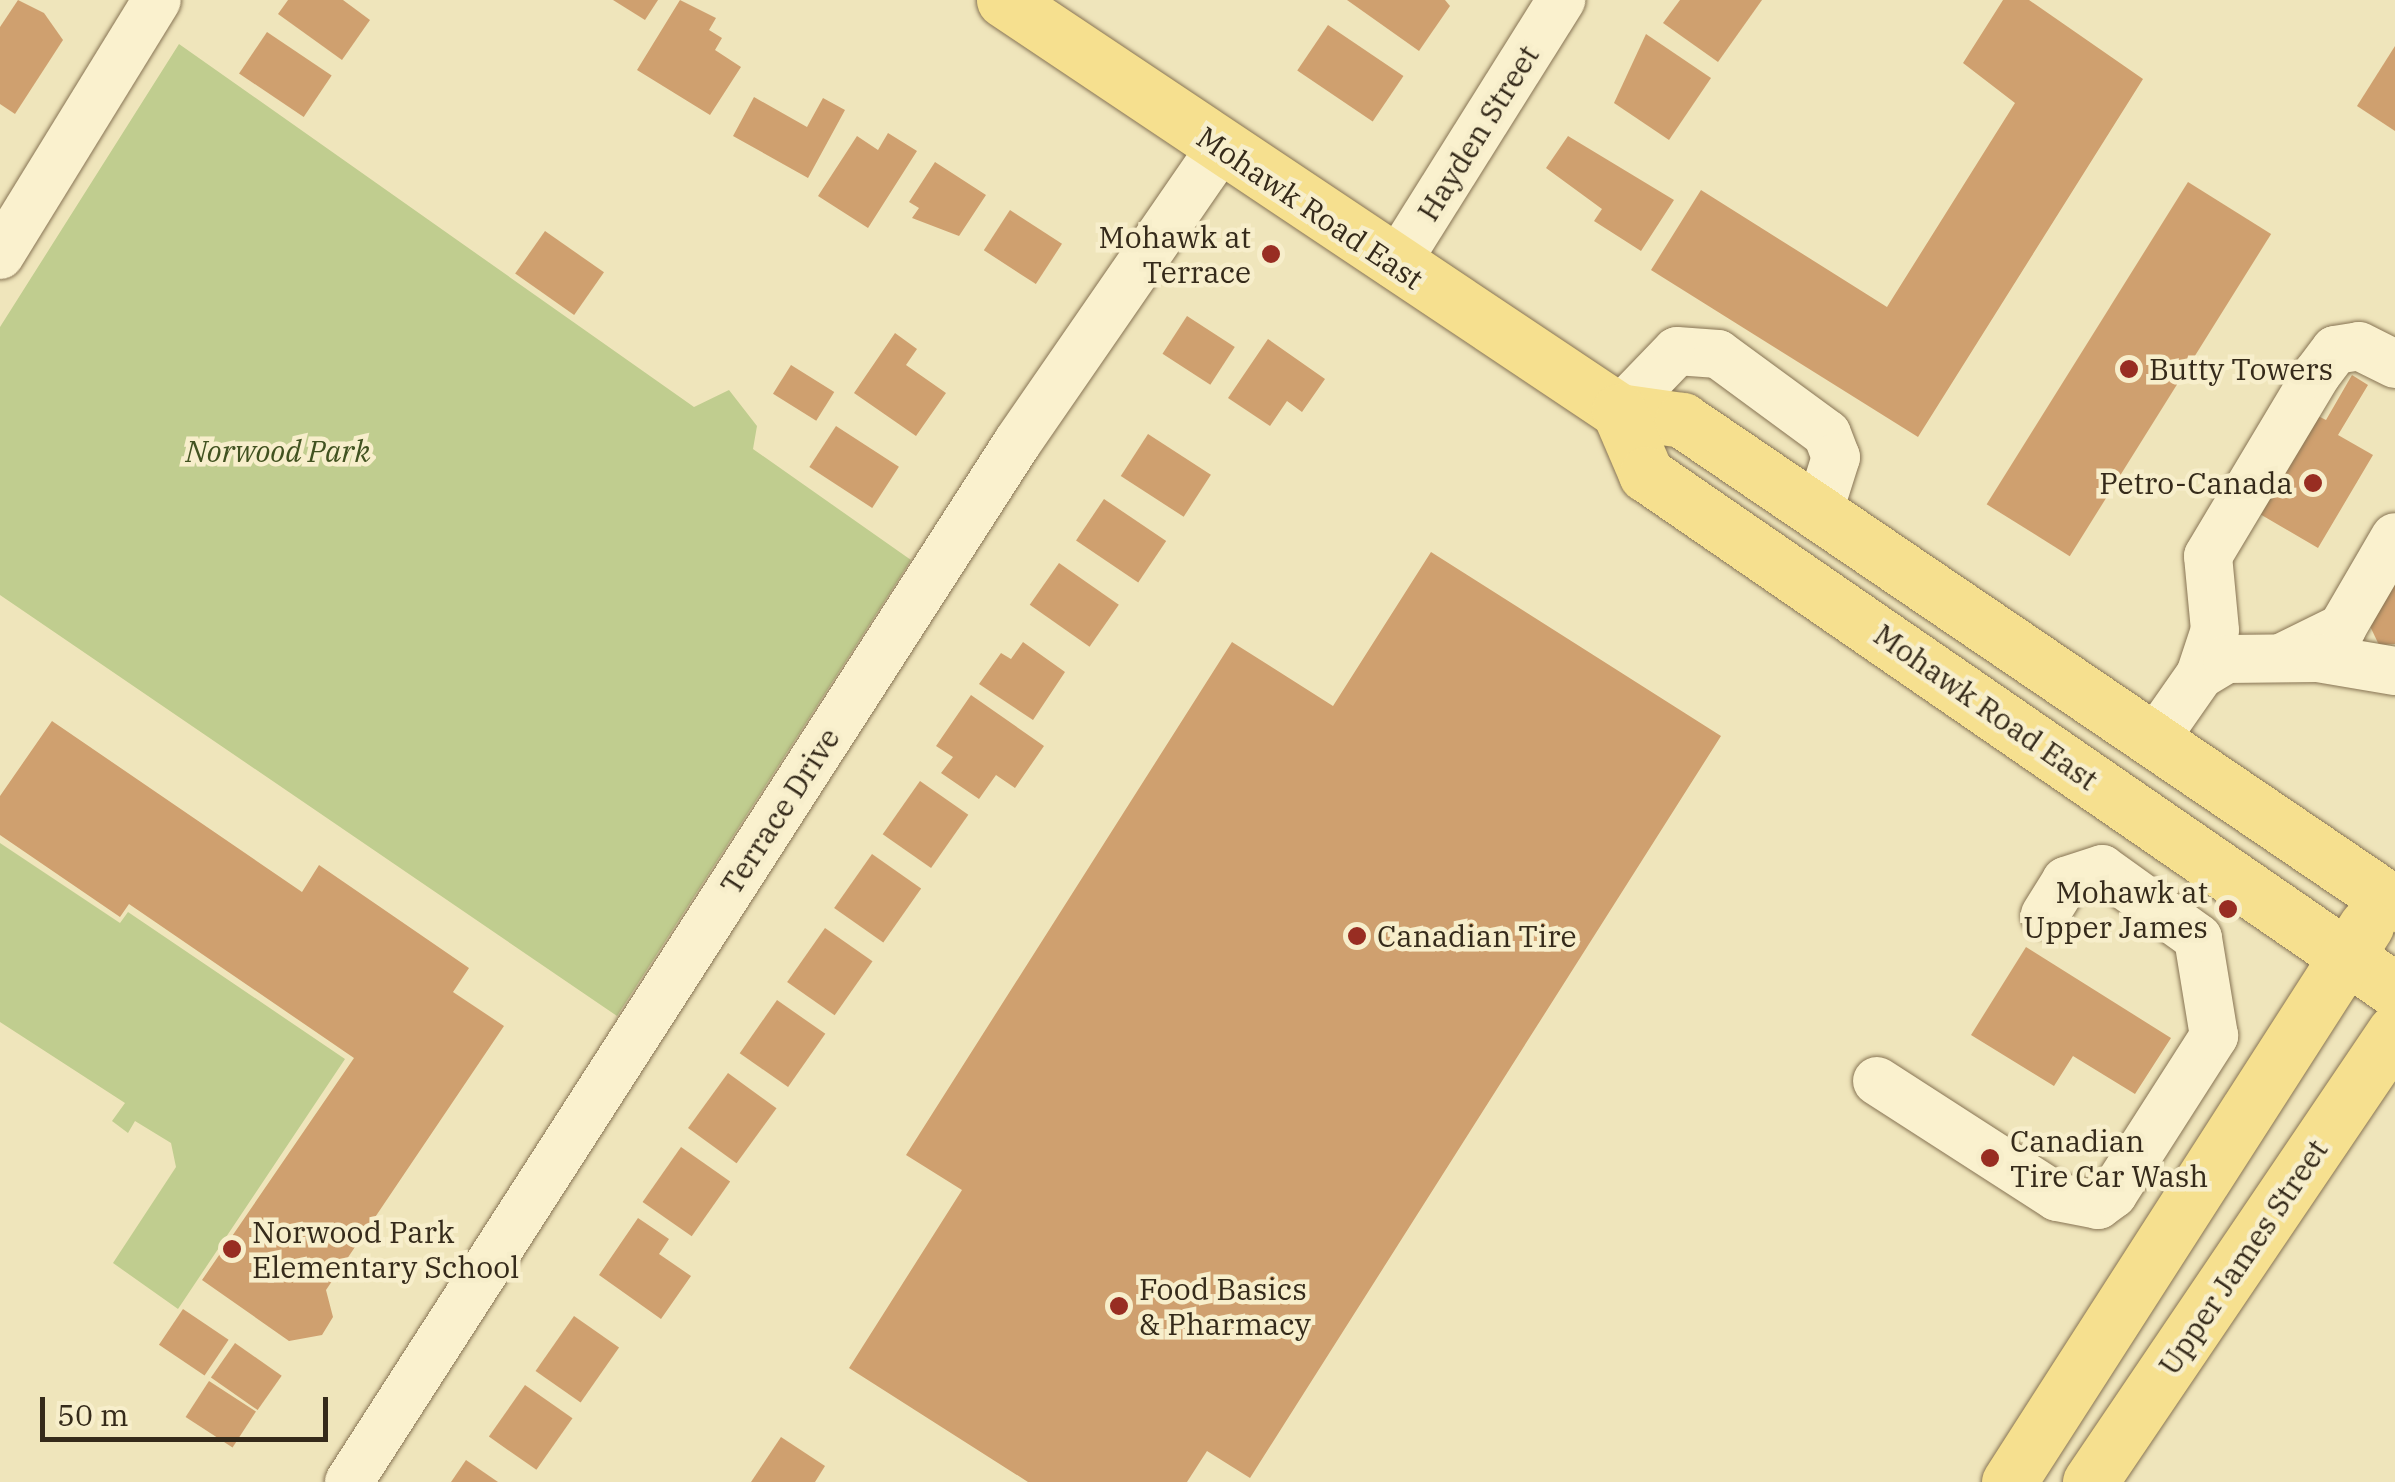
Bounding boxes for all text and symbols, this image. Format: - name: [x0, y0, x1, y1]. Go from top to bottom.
- street label: Hayden Street: [1410, 39, 1546, 227]
- street label: Mohawk Road East: [1190, 119, 1430, 297]
- place label: Mohawk at Terrace: [1099, 219, 1251, 290]
- marker: Mohawk at Terrace: [1260, 243, 1282, 265]
- place label: Butty Towers: [2149, 351, 2333, 387]
- marker: Butty Towers: [2118, 358, 2140, 380]
- park label: Norwood Park: [186, 433, 370, 469]
- place label: Petro-Canada: [2099, 465, 2293, 501]
- marker: Petro-Canada: [2302, 472, 2324, 494]
- street label: Mohawk Road East: [1867, 616, 2105, 798]
- street label: Terrace Drive: [713, 721, 847, 901]
- place label: Mohawk at Upper James: [2023, 874, 2208, 944]
- marker: Mohawk at Upper James: [2217, 898, 2239, 920]
- place label: Canadian Tire: [1377, 918, 1577, 954]
- marker: Canadian Tire: [1346, 925, 1368, 947]
- place label: Canadian Tire Car Wash: [2010, 1123, 2208, 1194]
- street label: Upper James Street: [2151, 1133, 2335, 1381]
- marker: Canadian Tire Car Wash: [1979, 1147, 2001, 1169]
- place label: Norwood Park Elementary School: [252, 1214, 519, 1284]
- marker: Norwood Park Elementary School: [221, 1238, 243, 1260]
- place label: Food Basics & Pharmacy: [1139, 1271, 1311, 1342]
- marker: Food Basics & Pharmacy: [1108, 1295, 1130, 1317]
- scale bar: [45, 1377, 332, 1439]
- text: 50 m: [57, 1395, 129, 1434]

